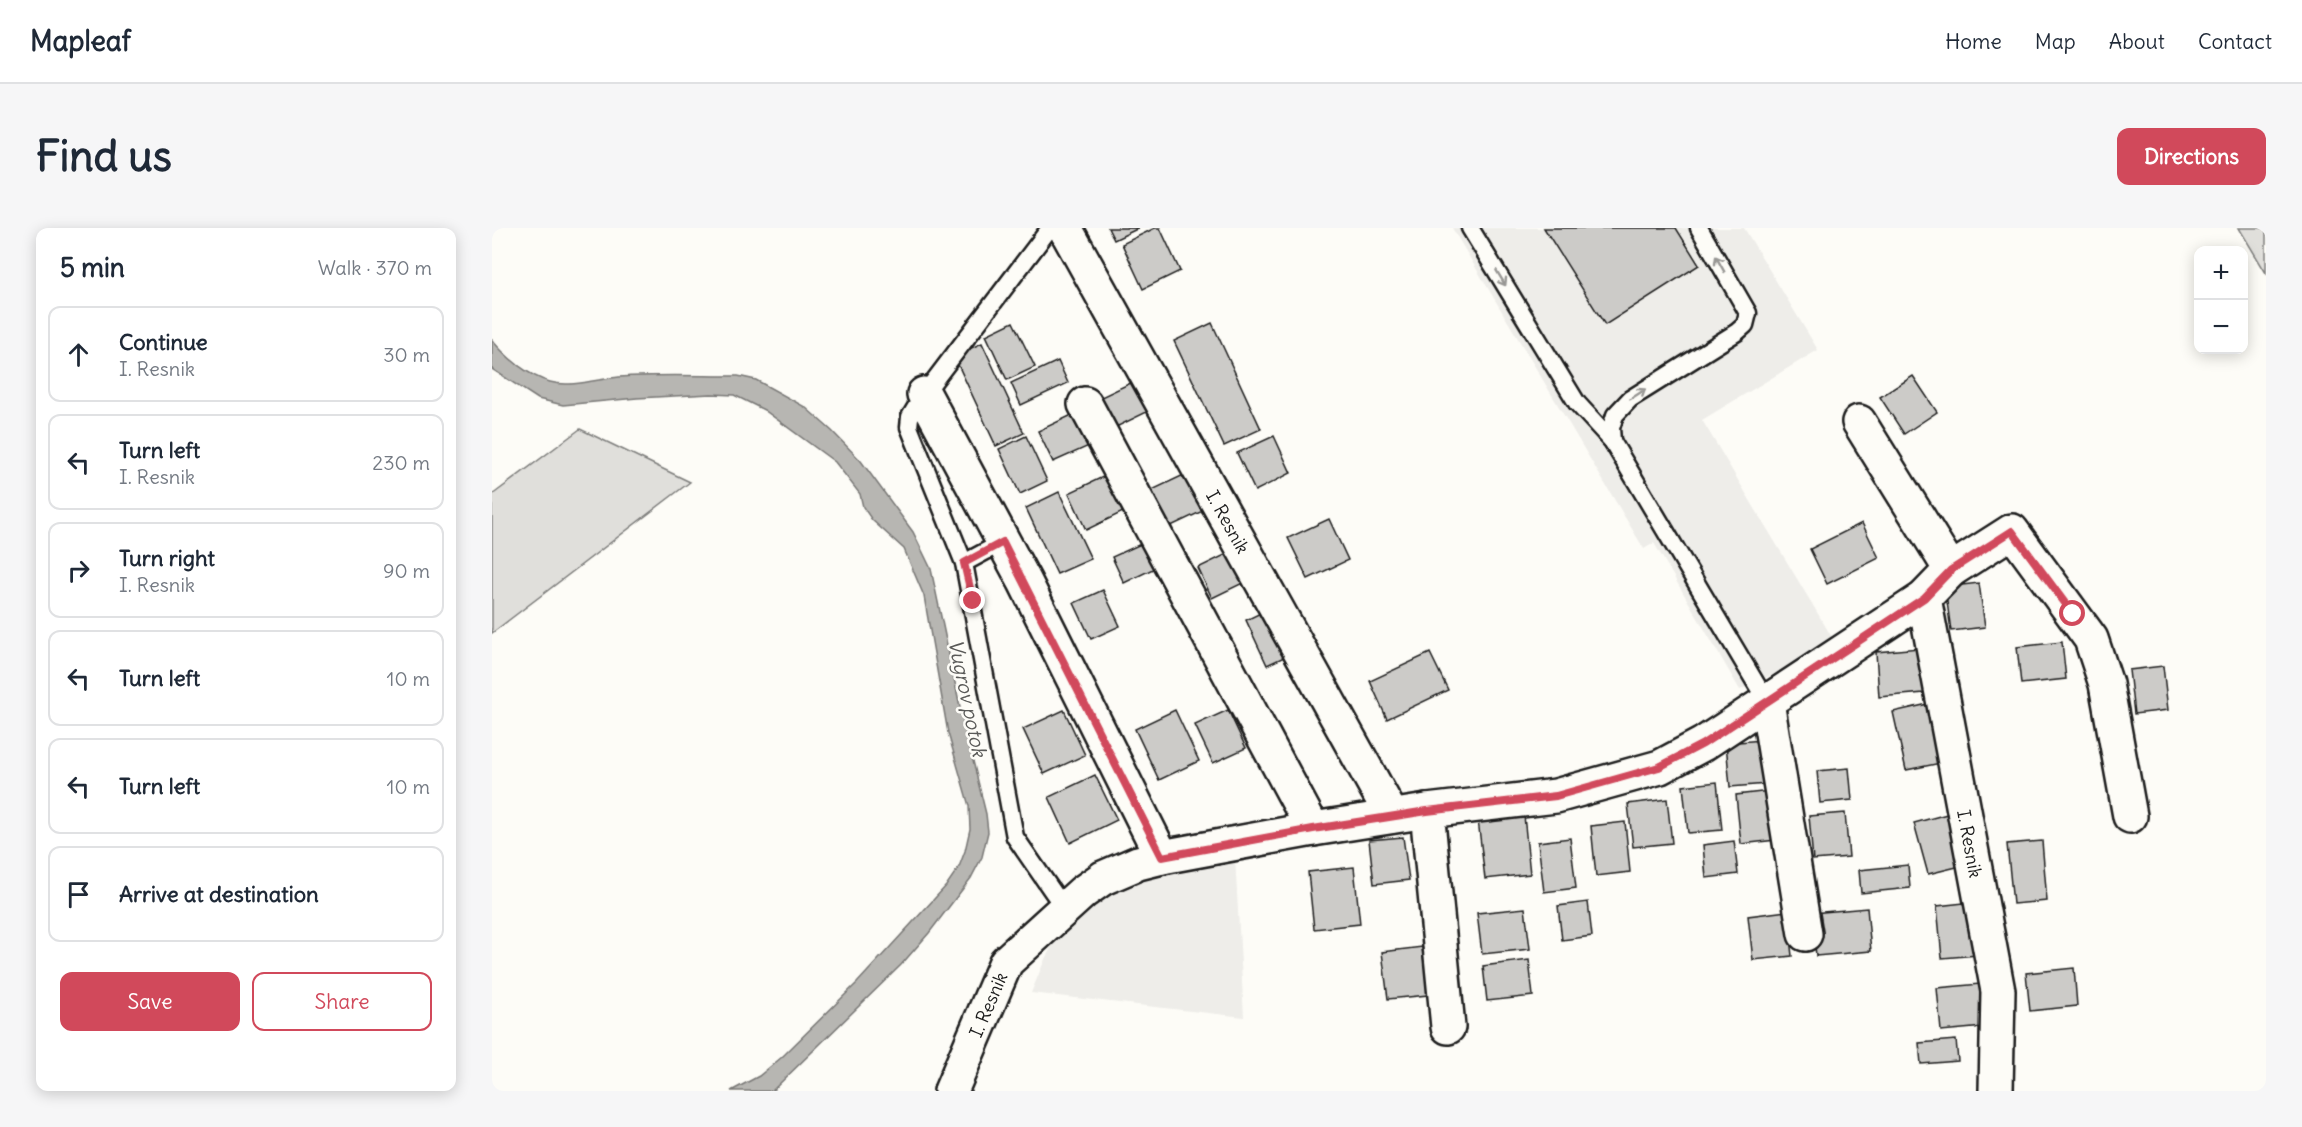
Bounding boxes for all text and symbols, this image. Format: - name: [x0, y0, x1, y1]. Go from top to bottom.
- text: Mapleaf: [30, 23, 131, 59]
- text: Home: [1945, 28, 2002, 55]
- text: Map: [2035, 28, 2076, 55]
- text: About: [2109, 28, 2165, 55]
- text: Contact: [2198, 28, 2272, 55]
- button: Directions: [2117, 128, 2266, 185]
- text: Find us: [36, 130, 172, 182]
- map controls: [2194, 246, 2248, 354]
- button: +: [2194, 246, 2248, 300]
- text: 5 min: [60, 251, 125, 284]
- text: Walk · 370 m: [318, 255, 432, 280]
- one-way arrow: [1714, 256, 1725, 274]
- one-way arrow: [1495, 269, 1507, 286]
- button: −: [2194, 300, 2248, 354]
- text: Continue: [119, 328, 208, 356]
- icon: ahead: [62, 338, 95, 371]
- text: 30 m: [383, 342, 430, 367]
- text: I. Resnik: [119, 356, 195, 381]
- one-way arrow: [1629, 388, 1646, 400]
- text: Turn left: [119, 436, 200, 464]
- icon: left: [62, 446, 95, 479]
- text: 230 m: [372, 450, 430, 475]
- text: I. Resnik: [119, 464, 195, 489]
- street label: I. Resnik: [1202, 486, 1255, 557]
- text: Turn right: [119, 544, 215, 572]
- icon: right: [62, 554, 95, 587]
- text: 90 m: [383, 558, 430, 583]
- text: I. Resnik: [119, 572, 195, 597]
- route end: [959, 587, 985, 613]
- route start: [2059, 600, 2085, 626]
- water label: Vugrov potok: [943, 637, 993, 761]
- icon: left: [62, 662, 95, 695]
- text: Turn left: [119, 664, 200, 692]
- text: 10 m: [387, 666, 430, 691]
- icon: left: [62, 770, 95, 803]
- text: Turn left: [119, 772, 200, 800]
- text: 10 m: [387, 774, 430, 799]
- street label: I. Resnik: [1953, 808, 1988, 879]
- icon: arrive: [62, 878, 95, 911]
- text: Arrive at destination: [119, 880, 319, 908]
- street label: I. Resnik: [964, 968, 1012, 1041]
- button: Save: [60, 972, 240, 1031]
- button: Share: [252, 972, 432, 1031]

